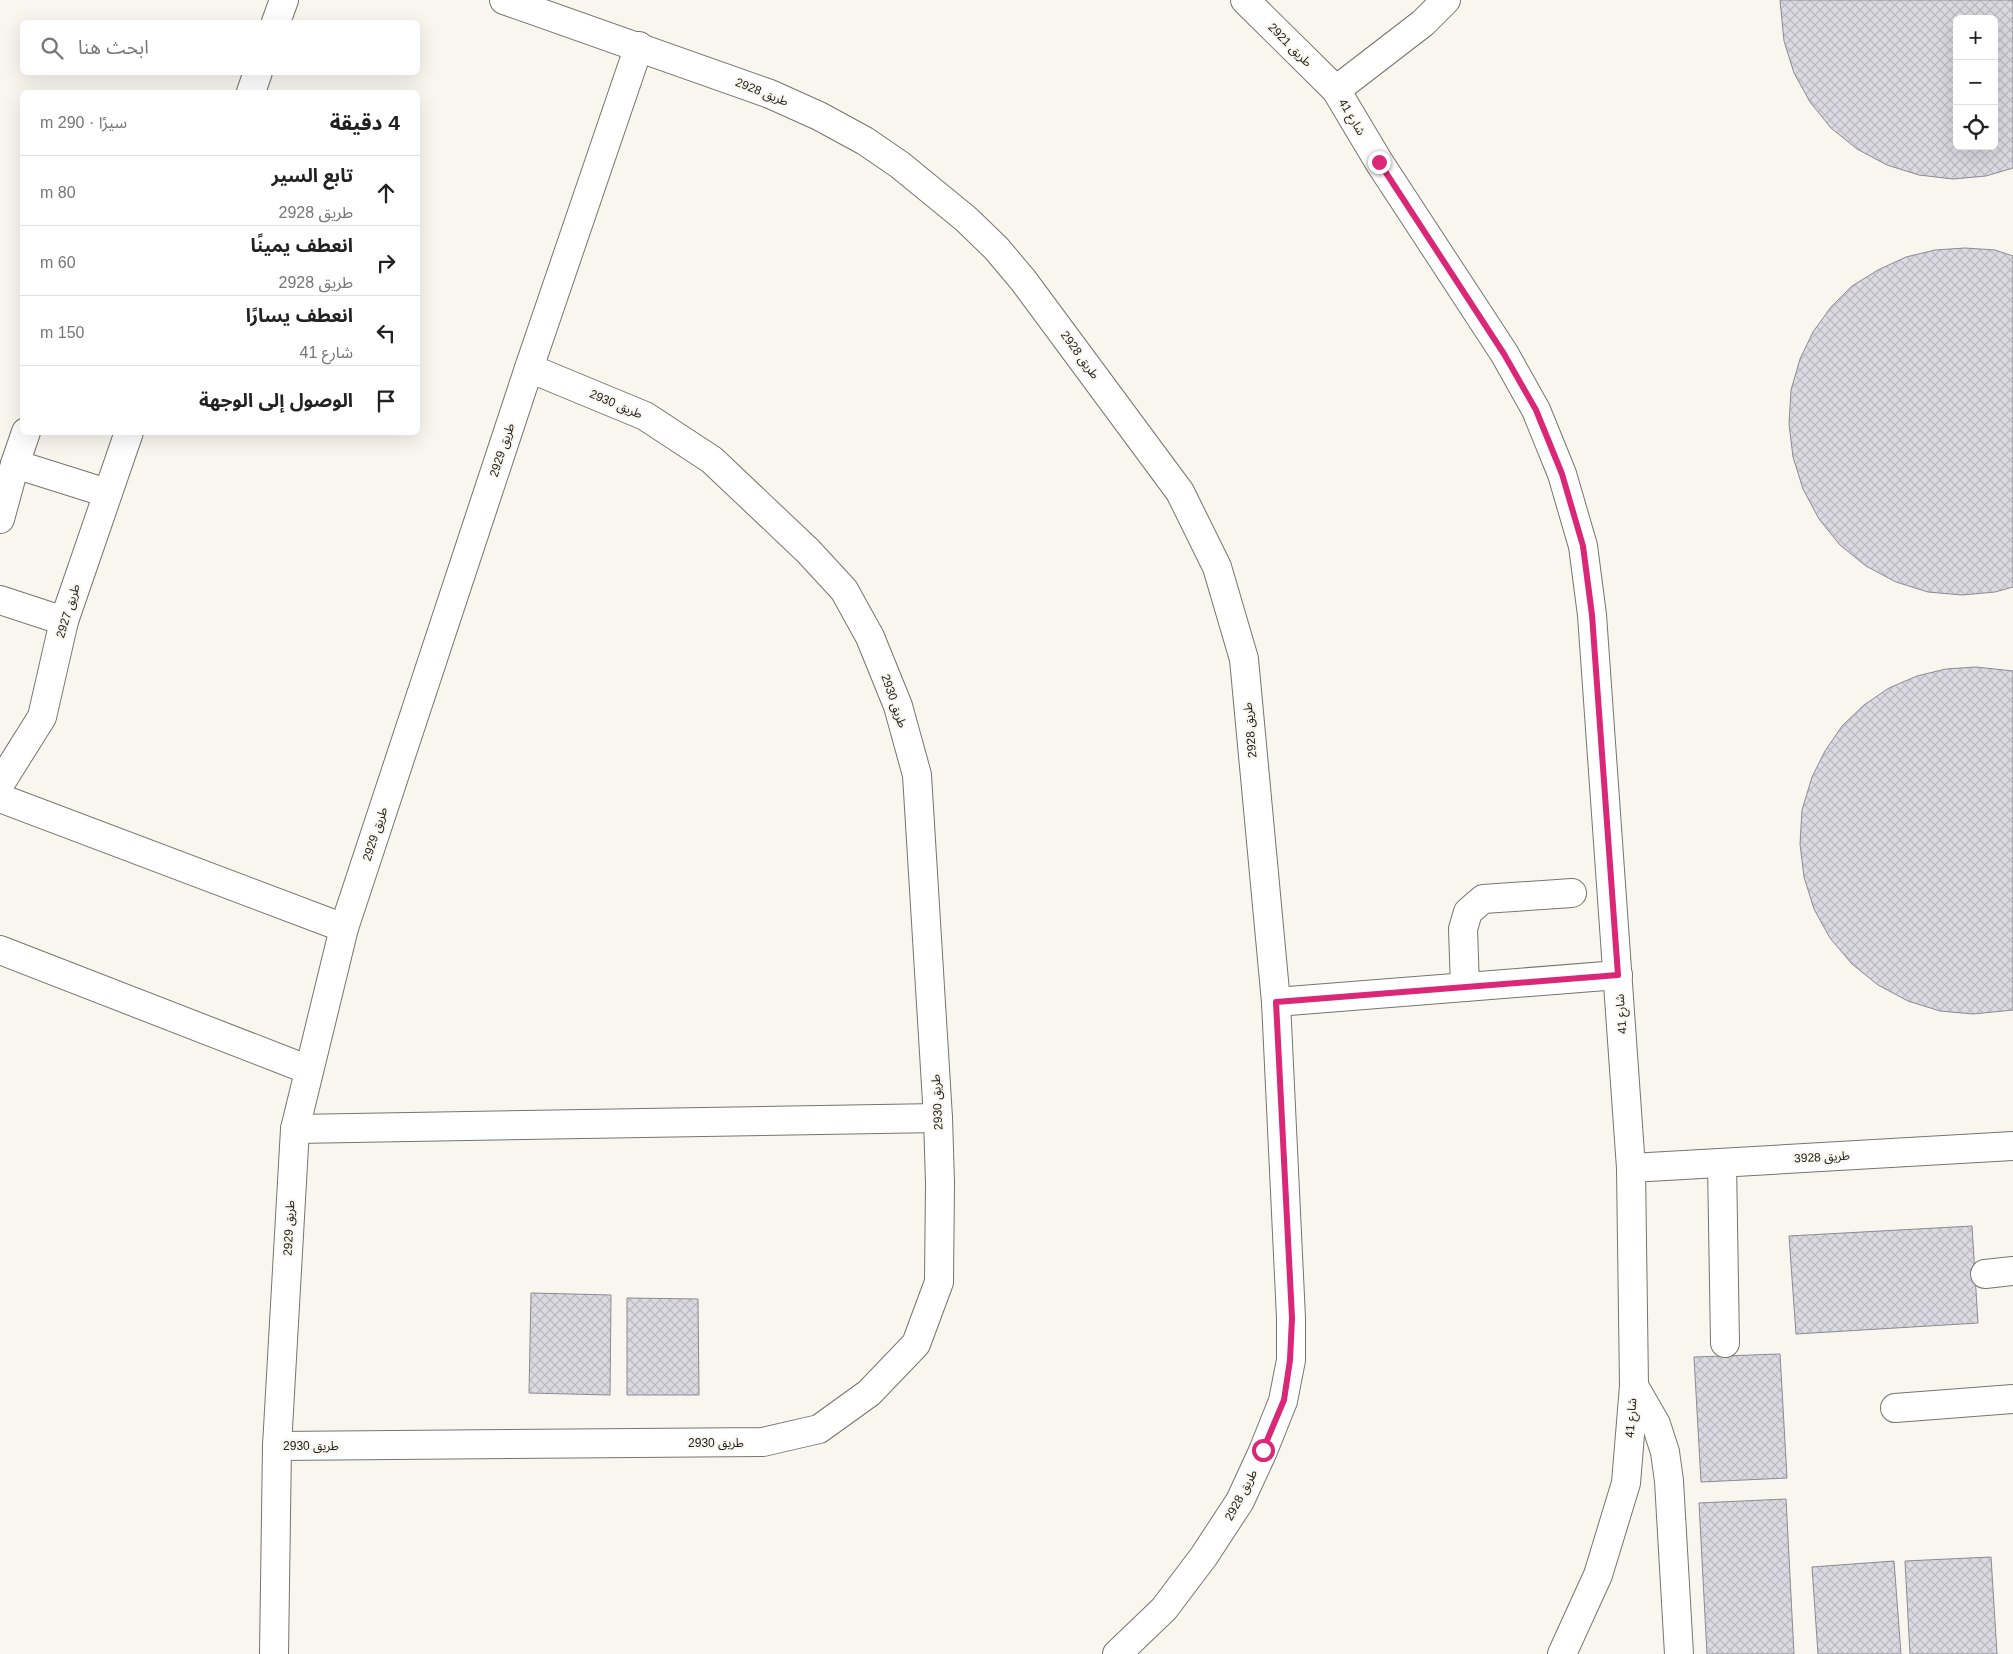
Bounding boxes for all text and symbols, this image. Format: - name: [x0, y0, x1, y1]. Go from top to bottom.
- map controls: [1953, 15, 1998, 150]
- button: +: [1953, 15, 1998, 60]
- search box: [20, 20, 420, 75]
- street label: طريق 2921: [1265, 20, 1315, 70]
- icon: search: [38, 34, 66, 62]
- text: ابحث هنا: [78, 37, 149, 58]
- button: −: [1953, 60, 1998, 105]
- street label: طريق 2928: [733, 75, 791, 110]
- street label: شارع 41: [1334, 96, 1368, 139]
- button: locate: [1953, 105, 1998, 150]
- text: 4 دقيقة: [330, 111, 400, 134]
- text: سيرًا · 290 m: [40, 114, 127, 131]
- route end: [1368, 151, 1391, 174]
- text: تابع السير: [271, 165, 353, 186]
- icon: ahead: [372, 179, 400, 207]
- text: 80 m: [40, 184, 76, 201]
- text: طريق 2928: [279, 204, 353, 221]
- text: انعطف يمينًا: [251, 235, 353, 256]
- icon: right: [372, 249, 400, 277]
- text: 60 m: [40, 254, 76, 271]
- text: طريق 2928: [279, 274, 353, 291]
- text: انعطف يسارًا: [246, 305, 353, 326]
- icon: left: [372, 319, 400, 347]
- text: 150 m: [40, 324, 84, 341]
- street label: طريق 2928: [1057, 328, 1102, 382]
- text: شارع 41: [300, 344, 353, 361]
- icon: arrive: [372, 387, 400, 415]
- street label: طريق 2930: [587, 387, 644, 422]
- text: الوصول إلى الوجهة: [199, 390, 353, 411]
- street label: طريق 2929: [487, 421, 518, 479]
- street label: طريق 2927: [53, 582, 84, 640]
- street label: طريق 2930: [877, 672, 910, 730]
- street label: طريق 2928: [1241, 701, 1260, 758]
- street label: طريق 2929: [360, 805, 391, 863]
- street label: شارع 41: [1613, 993, 1631, 1034]
- street label: طريق 2930: [929, 1074, 946, 1130]
- street label: طريق 3928: [1794, 1149, 1850, 1166]
- street label: طريق 2929: [281, 1200, 298, 1256]
- street label: شارع 41: [1623, 1398, 1641, 1439]
- street label: طريق 2930: [688, 1436, 744, 1451]
- street label: طريق 2930: [283, 1439, 339, 1454]
- route start: [1252, 1439, 1275, 1462]
- street label: طريق 2928: [1222, 1467, 1261, 1523]

